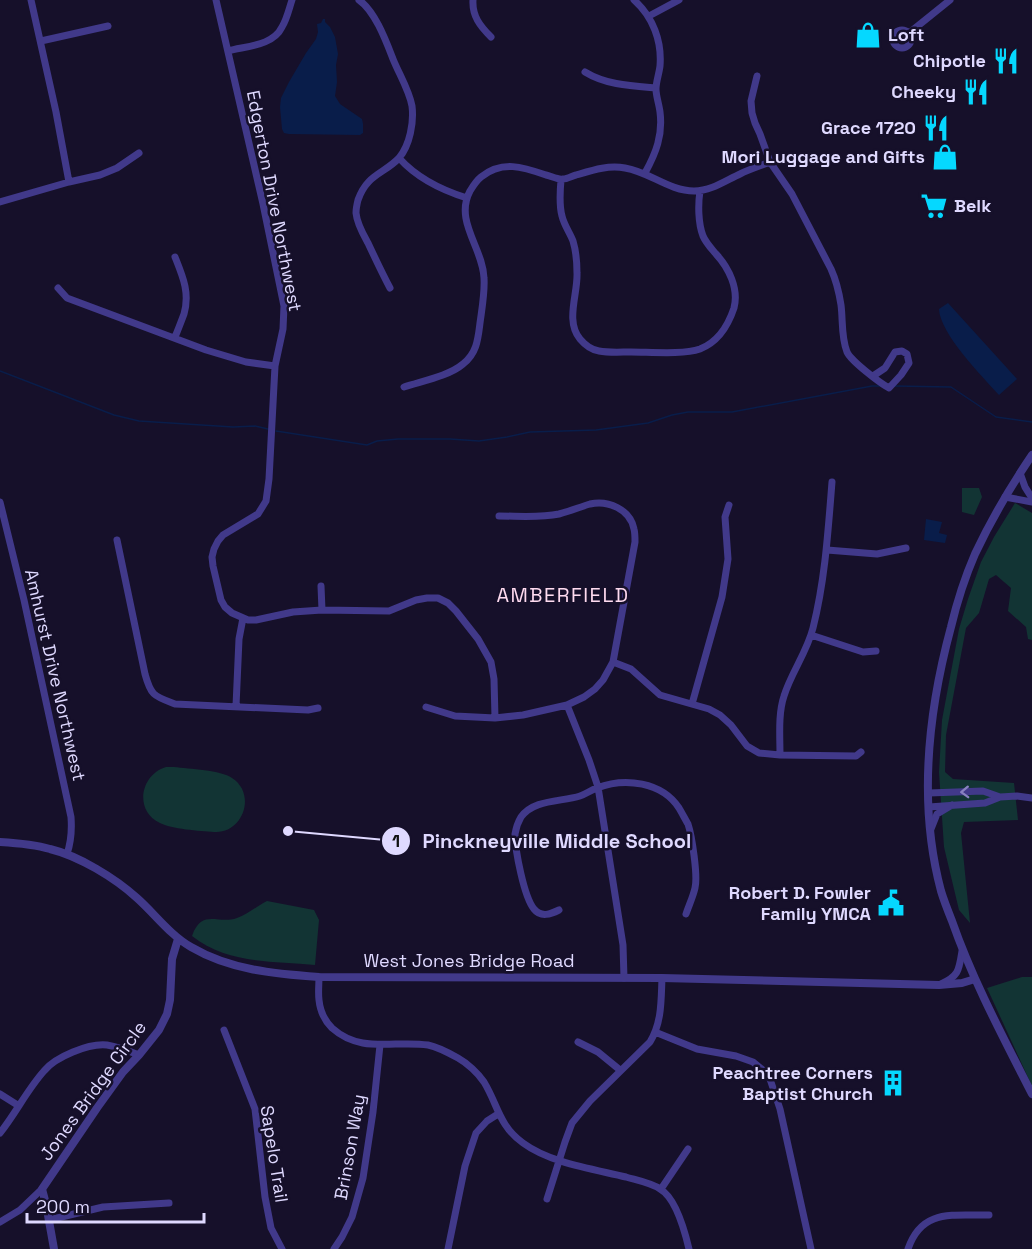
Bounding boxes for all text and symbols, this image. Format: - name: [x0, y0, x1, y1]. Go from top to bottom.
- shop icon: Loft: [853, 20, 883, 50]
- place label: Loft: [888, 23, 924, 46]
- restaurant icon: Chipotle: [991, 46, 1021, 76]
- place label: Chipotle: [913, 49, 986, 72]
- restaurant icon: Cheeky: [961, 77, 991, 107]
- place label: Cheeky: [891, 80, 956, 103]
- street label: Edgerton Drive Northwest: [242, 88, 307, 313]
- restaurant icon: Grace 1720: [921, 113, 951, 143]
- place label: Grace 1720: [821, 116, 916, 139]
- shop icon: Mori Luggage and Gifts: [930, 142, 960, 172]
- place label: Mori Luggage and Gifts: [722, 145, 925, 168]
- supermarket icon: Belk: [919, 191, 949, 221]
- place label: Belk: [954, 194, 991, 217]
- street label: Amhurst Drive Northwest: [20, 567, 91, 783]
- district label: AMBERFIELD: [496, 582, 630, 608]
- one-way arrow: [960, 785, 969, 798]
- callout: Pinckneyville Middle School: [381, 822, 704, 860]
- text: Pinckneyville Middle School: [423, 828, 691, 854]
- text: 1: [392, 829, 400, 852]
- place label: Robert D. Fowler Family YMCA: [729, 881, 872, 925]
- public building icon: Robert D. Fowler Family YMCA: [876, 888, 906, 918]
- street label: West Jones Bridge Road: [363, 949, 575, 972]
- street label: Jones Bridge Circle: [34, 1016, 151, 1165]
- place label: Peachtree Corners Baptist Church: [712, 1061, 873, 1105]
- building icon: Peachtree Corners Baptist Church: [878, 1068, 908, 1098]
- street label: Brinson Way: [329, 1092, 370, 1202]
- street label: Sapelo Trail: [255, 1104, 294, 1204]
- scale bar: [27, 1186, 204, 1224]
- text: 200 m: [36, 1195, 90, 1218]

